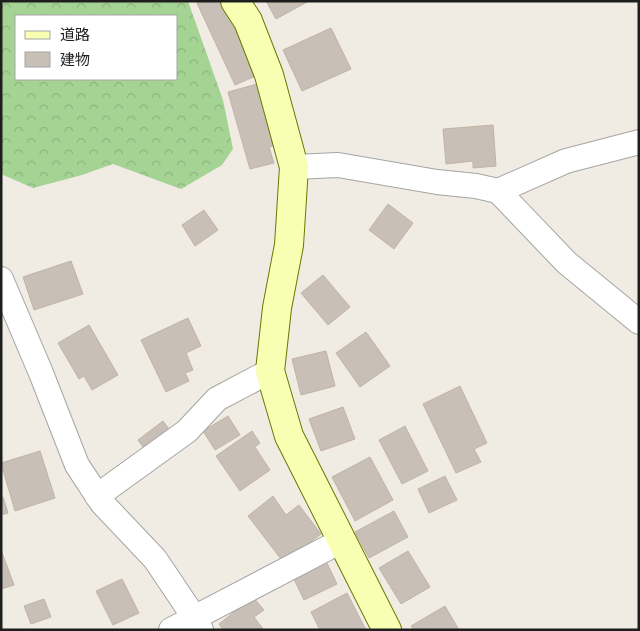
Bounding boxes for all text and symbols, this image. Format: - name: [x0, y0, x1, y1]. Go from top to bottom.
- legend: [15, 15, 178, 80]
- text: 道路: [60, 25, 90, 43]
- text: 建物: [60, 50, 90, 68]

